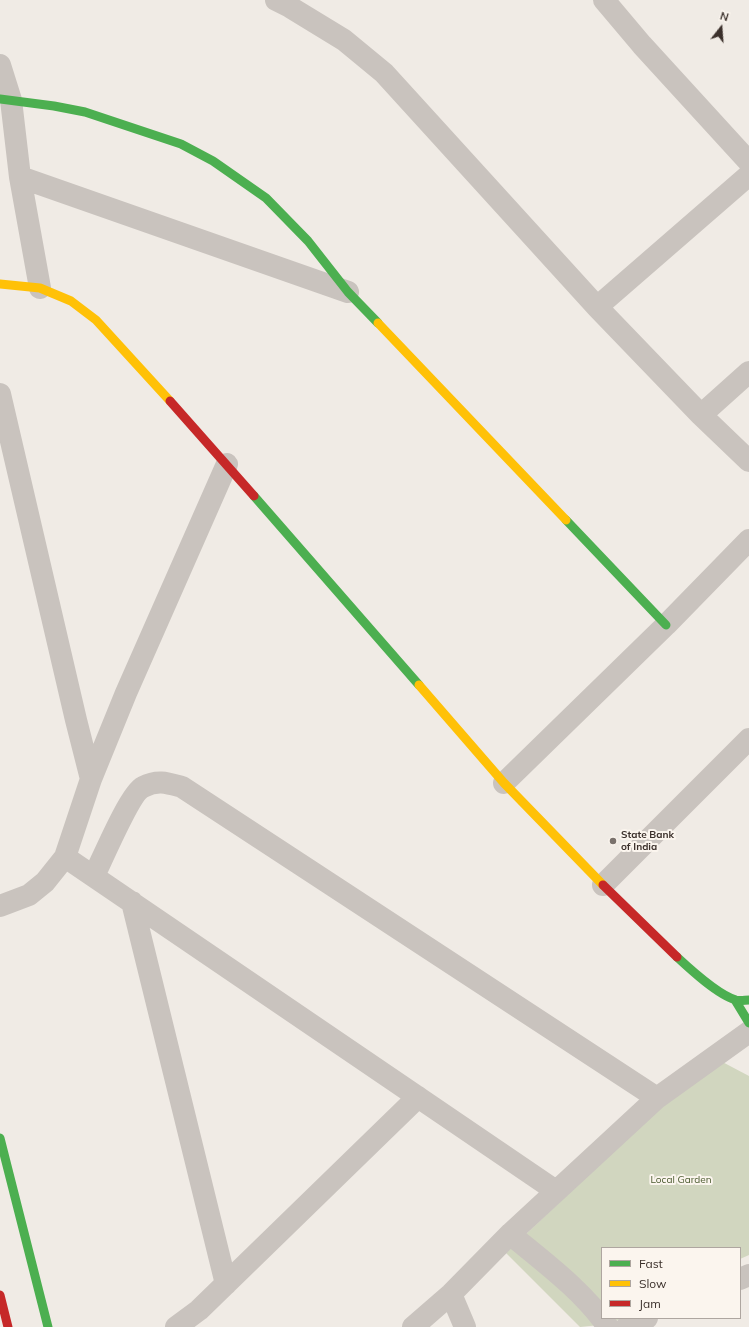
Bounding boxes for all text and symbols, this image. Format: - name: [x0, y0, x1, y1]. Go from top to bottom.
- north arrow: [701, 8, 741, 48]
- text: N: [718, 9, 731, 24]
- place label: State Bank of India: [621, 829, 674, 852]
- marker: State Bank of India: [608, 836, 618, 846]
- park label: Local Garden: [650, 1174, 712, 1186]
- legend: [601, 1247, 741, 1319]
- text: Fast: [639, 1256, 663, 1271]
- text: Slow: [639, 1276, 667, 1291]
- text: Jam: [639, 1296, 661, 1311]

